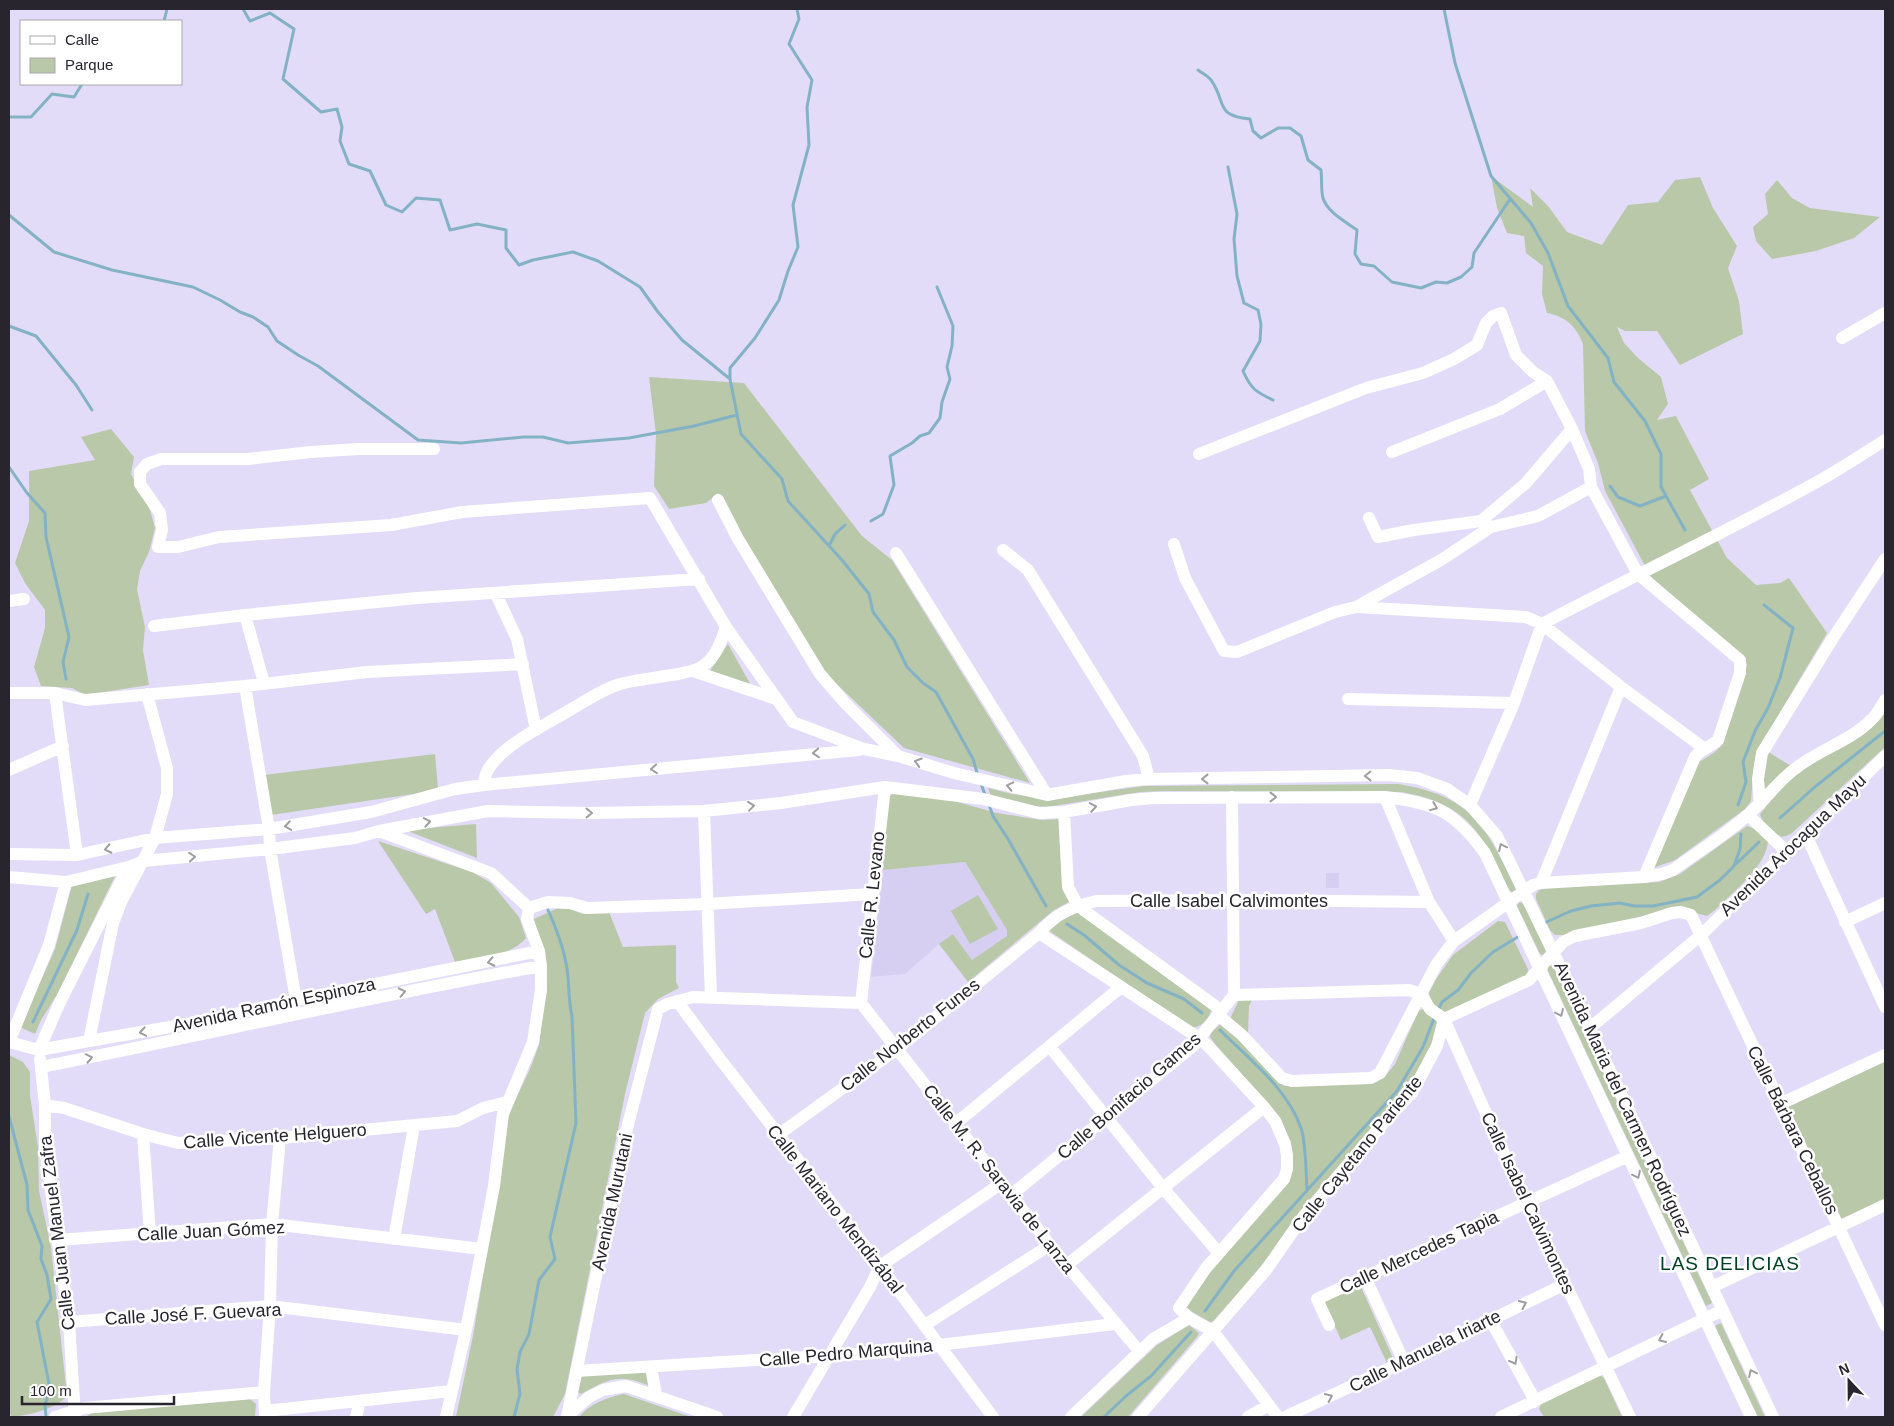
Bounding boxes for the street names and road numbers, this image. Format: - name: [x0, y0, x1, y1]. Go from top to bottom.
- street label: Avenida Arocagua Mayu: [1716, 770, 1870, 920]
- street label: Calle R. Levano: [855, 830, 889, 960]
- street label: Calle Isabel Calvimontes: [1130, 891, 1328, 911]
- street label: Avenida Maria del Carmen Rodríguez: [1550, 958, 1696, 1240]
- street label: Avenida Ramón Espinoza: [171, 974, 378, 1036]
- street label: Calle Norberto Funes: [836, 974, 984, 1096]
- street label: Calle Bonifacio Games: [1053, 1028, 1205, 1164]
- street label: Calle Bárbara Ceballos: [1743, 1042, 1843, 1218]
- street label: Calle Cayetano Pariente: [1288, 1072, 1426, 1236]
- street label: Calle M. R. Saravia de Lanza: [919, 1081, 1080, 1278]
- street label: Calle Isabel Calvimontes: [1477, 1109, 1579, 1297]
- street label: Calle Vicente Helguero: [183, 1120, 367, 1152]
- street label: Calle Mariano Mendizábal: [763, 1121, 907, 1297]
- street label: Avenida Murutani: [588, 1132, 636, 1272]
- street label: Calle Juan Manuel Zafra: [35, 1133, 79, 1332]
- street label: Calle Mercedes Tapia: [1336, 1206, 1502, 1298]
- street label: Calle Juan Gómez: [137, 1217, 285, 1245]
- street label: Calle José F. Guevara: [104, 1299, 283, 1329]
- street label: Calle Manuela Iriarte: [1346, 1306, 1504, 1396]
- street label: Calle Pedro Marquina: [758, 1335, 935, 1371]

